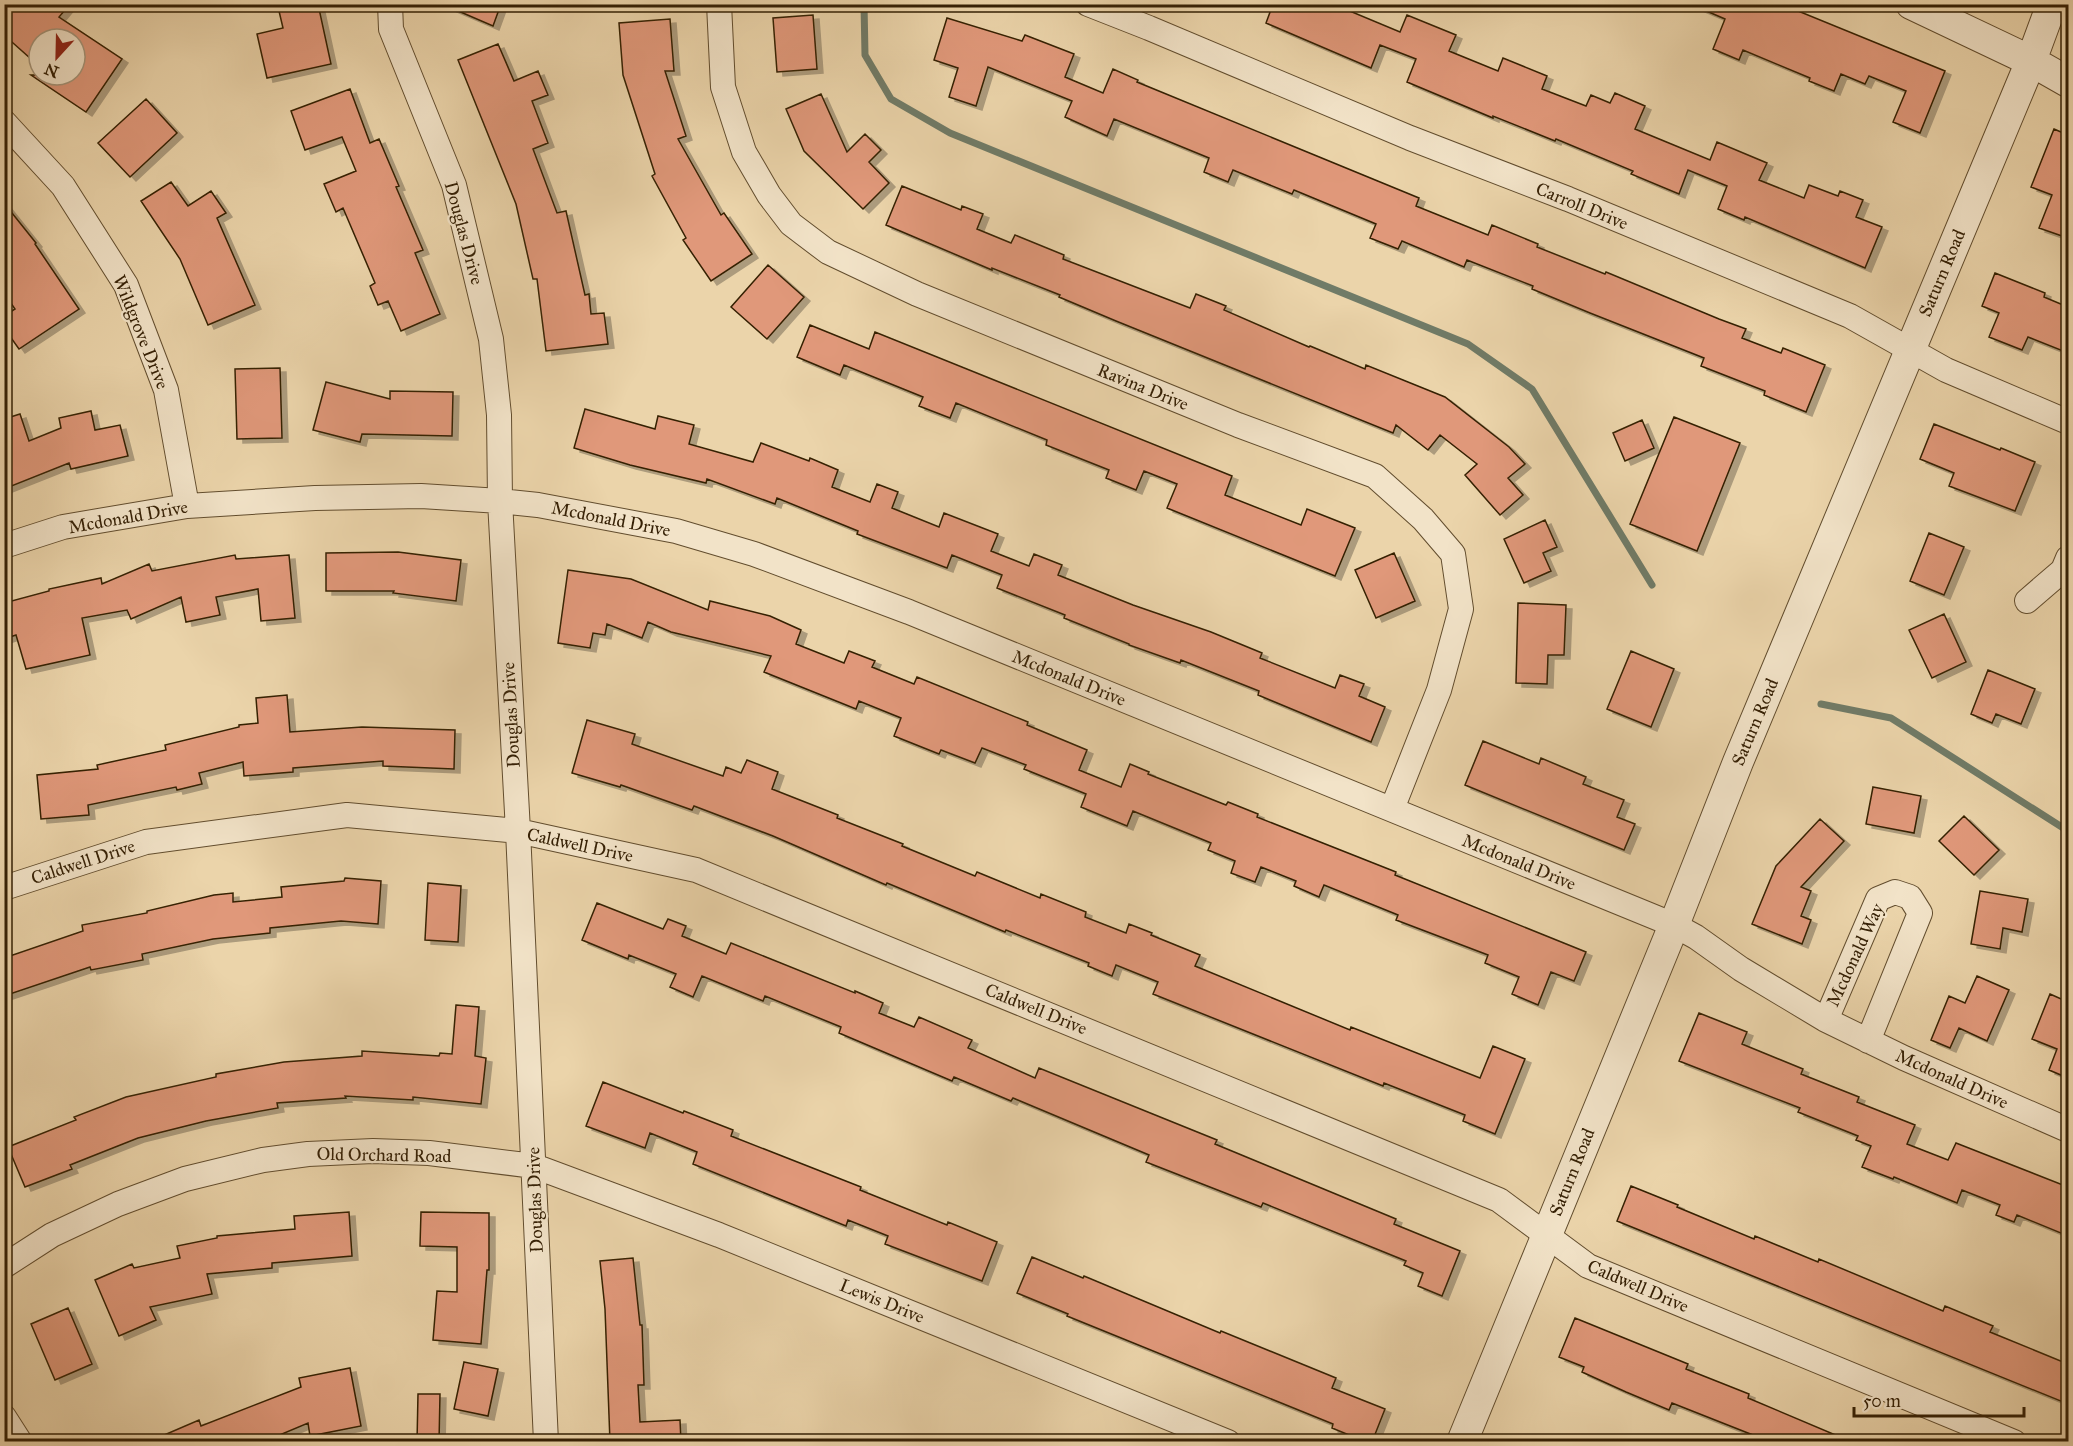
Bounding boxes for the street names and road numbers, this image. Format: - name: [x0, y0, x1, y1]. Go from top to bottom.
- street label: Carroll Drive: [1533, 178, 1631, 234]
- street label: Douglas Drive: [439, 179, 488, 287]
- street label: Saturn Road: [1914, 226, 1970, 320]
- street label: Wildgrove Drive: [107, 272, 174, 393]
- street label: Ravina Drive: [1094, 359, 1192, 415]
- street label: Mcdonald Drive: [67, 496, 189, 538]
- street label: Mcdonald Drive: [550, 497, 672, 541]
- street label: Mcdonald Drive: [1009, 645, 1129, 711]
- street label: Douglas Drive: [497, 661, 526, 768]
- street label: Saturn Road: [1727, 675, 1783, 769]
- street label: Caldwell Drive: [525, 823, 635, 867]
- street label: Mcdonald Drive: [1459, 829, 1579, 895]
- street label: Caldwell Drive: [28, 835, 138, 889]
- street label: Mcdonald Way: [1821, 899, 1889, 1010]
- street label: Caldwell Drive: [982, 979, 1090, 1039]
- street label: Mcdonald Drive: [1892, 1044, 2012, 1114]
- street label: Saturn Road: [1544, 1125, 1600, 1219]
- street label: Old Orchard Road: [316, 1143, 452, 1167]
- street label: Douglas Drive: [522, 1147, 549, 1253]
- street label: Caldwell Drive: [1584, 1255, 1692, 1317]
- street label: Lewis Drive: [836, 1274, 928, 1328]

